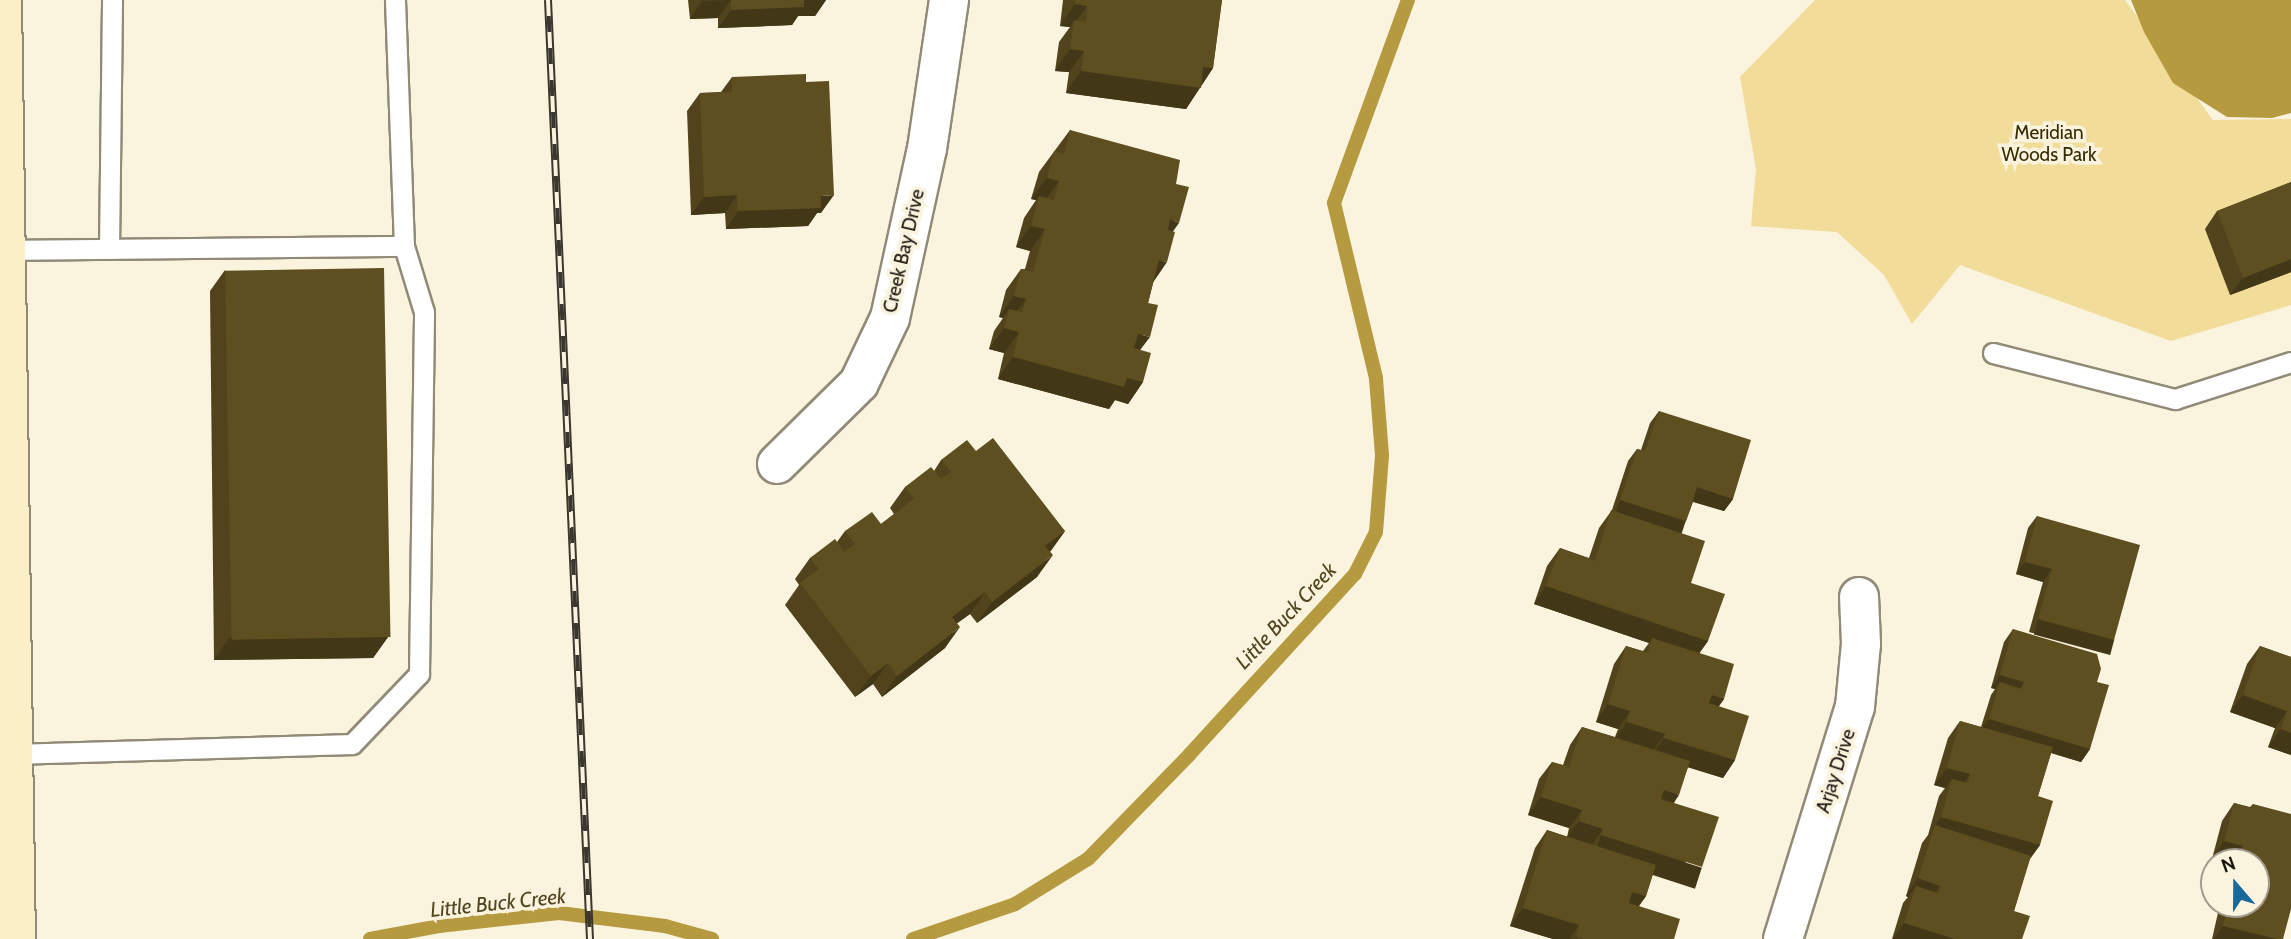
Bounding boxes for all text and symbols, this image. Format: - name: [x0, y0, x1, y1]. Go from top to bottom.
- park label: Meridian Woods Park: [2001, 122, 2097, 166]
- street label: Creek Bay Drive: [879, 187, 929, 315]
- water label: Little Buck Creek: [1230, 558, 1342, 674]
- street label: Arjay Drive: [1812, 726, 1860, 816]
- north arrow: [2200, 848, 2270, 918]
- text: N: [2218, 852, 2239, 878]
- water label: Little Buck Creek: [429, 883, 567, 923]

